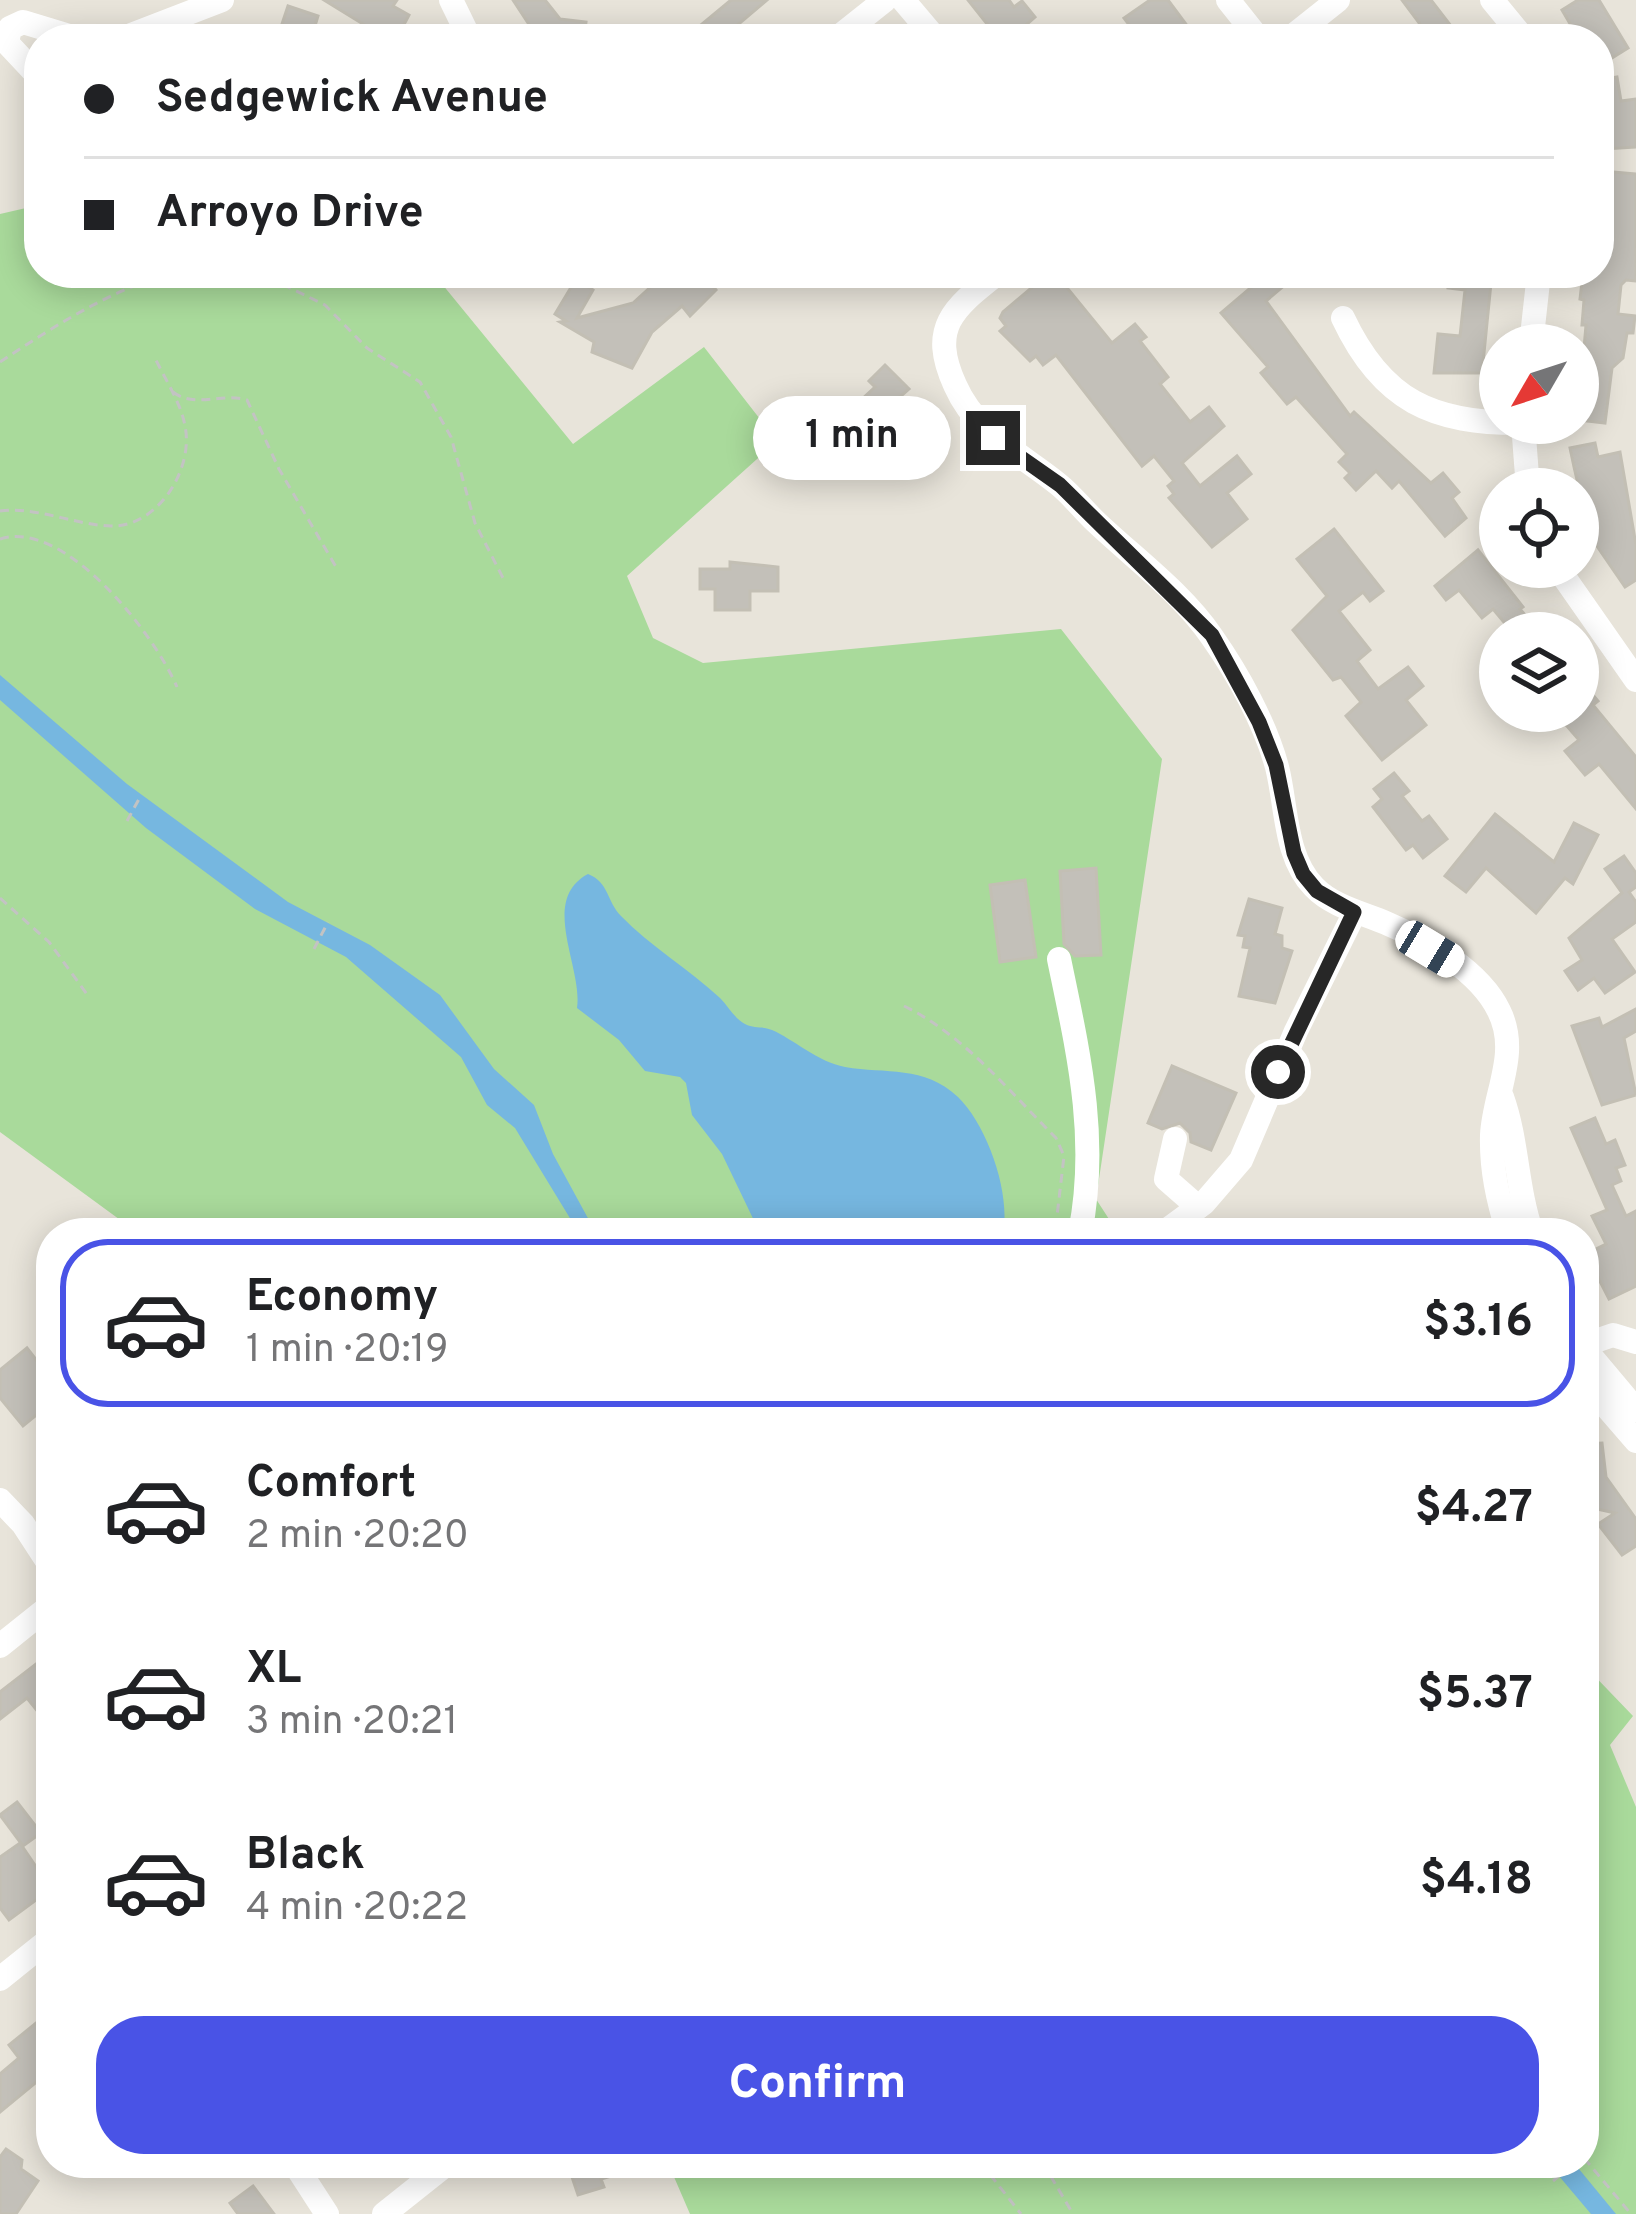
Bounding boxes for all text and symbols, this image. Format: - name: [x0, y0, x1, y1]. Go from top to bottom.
- text: Sedgewick Avenue: [156, 71, 548, 128]
- text: Arroyo Drive: [156, 186, 424, 243]
- north arrow: [1479, 324, 1599, 444]
- map controls: [1479, 324, 1599, 732]
- callout: 1 min: [753, 396, 951, 480]
- route end: [966, 411, 1020, 465]
- text: 1 min: [805, 413, 899, 462]
- button: locate: [1479, 468, 1599, 588]
- button: layers: [1479, 612, 1599, 732]
- car: [1390, 915, 1470, 983]
- route start: [1251, 1045, 1305, 1099]
- icon: car: [102, 1269, 210, 1377]
- text: Economy: [246, 1270, 438, 1327]
- text: $3.16: [1423, 1295, 1533, 1352]
- text: 1 min · 20:19: [246, 1327, 448, 1376]
- icon: car: [102, 1455, 210, 1563]
- text: Comfort: [246, 1456, 416, 1513]
- text: $4.27: [1415, 1481, 1533, 1538]
- text: 2 min · 20:20: [246, 1513, 469, 1562]
- icon: car: [102, 1641, 210, 1749]
- text: XL: [246, 1642, 301, 1699]
- text: $5.37: [1417, 1667, 1533, 1724]
- text: 3 min · 20:21: [246, 1699, 458, 1748]
- icon: car: [102, 1827, 210, 1935]
- text: Black: [246, 1828, 365, 1885]
- text: $4.18: [1420, 1853, 1533, 1910]
- text: 4 min · 20:22: [246, 1885, 468, 1934]
- button: Confirm: [96, 2016, 1539, 2154]

